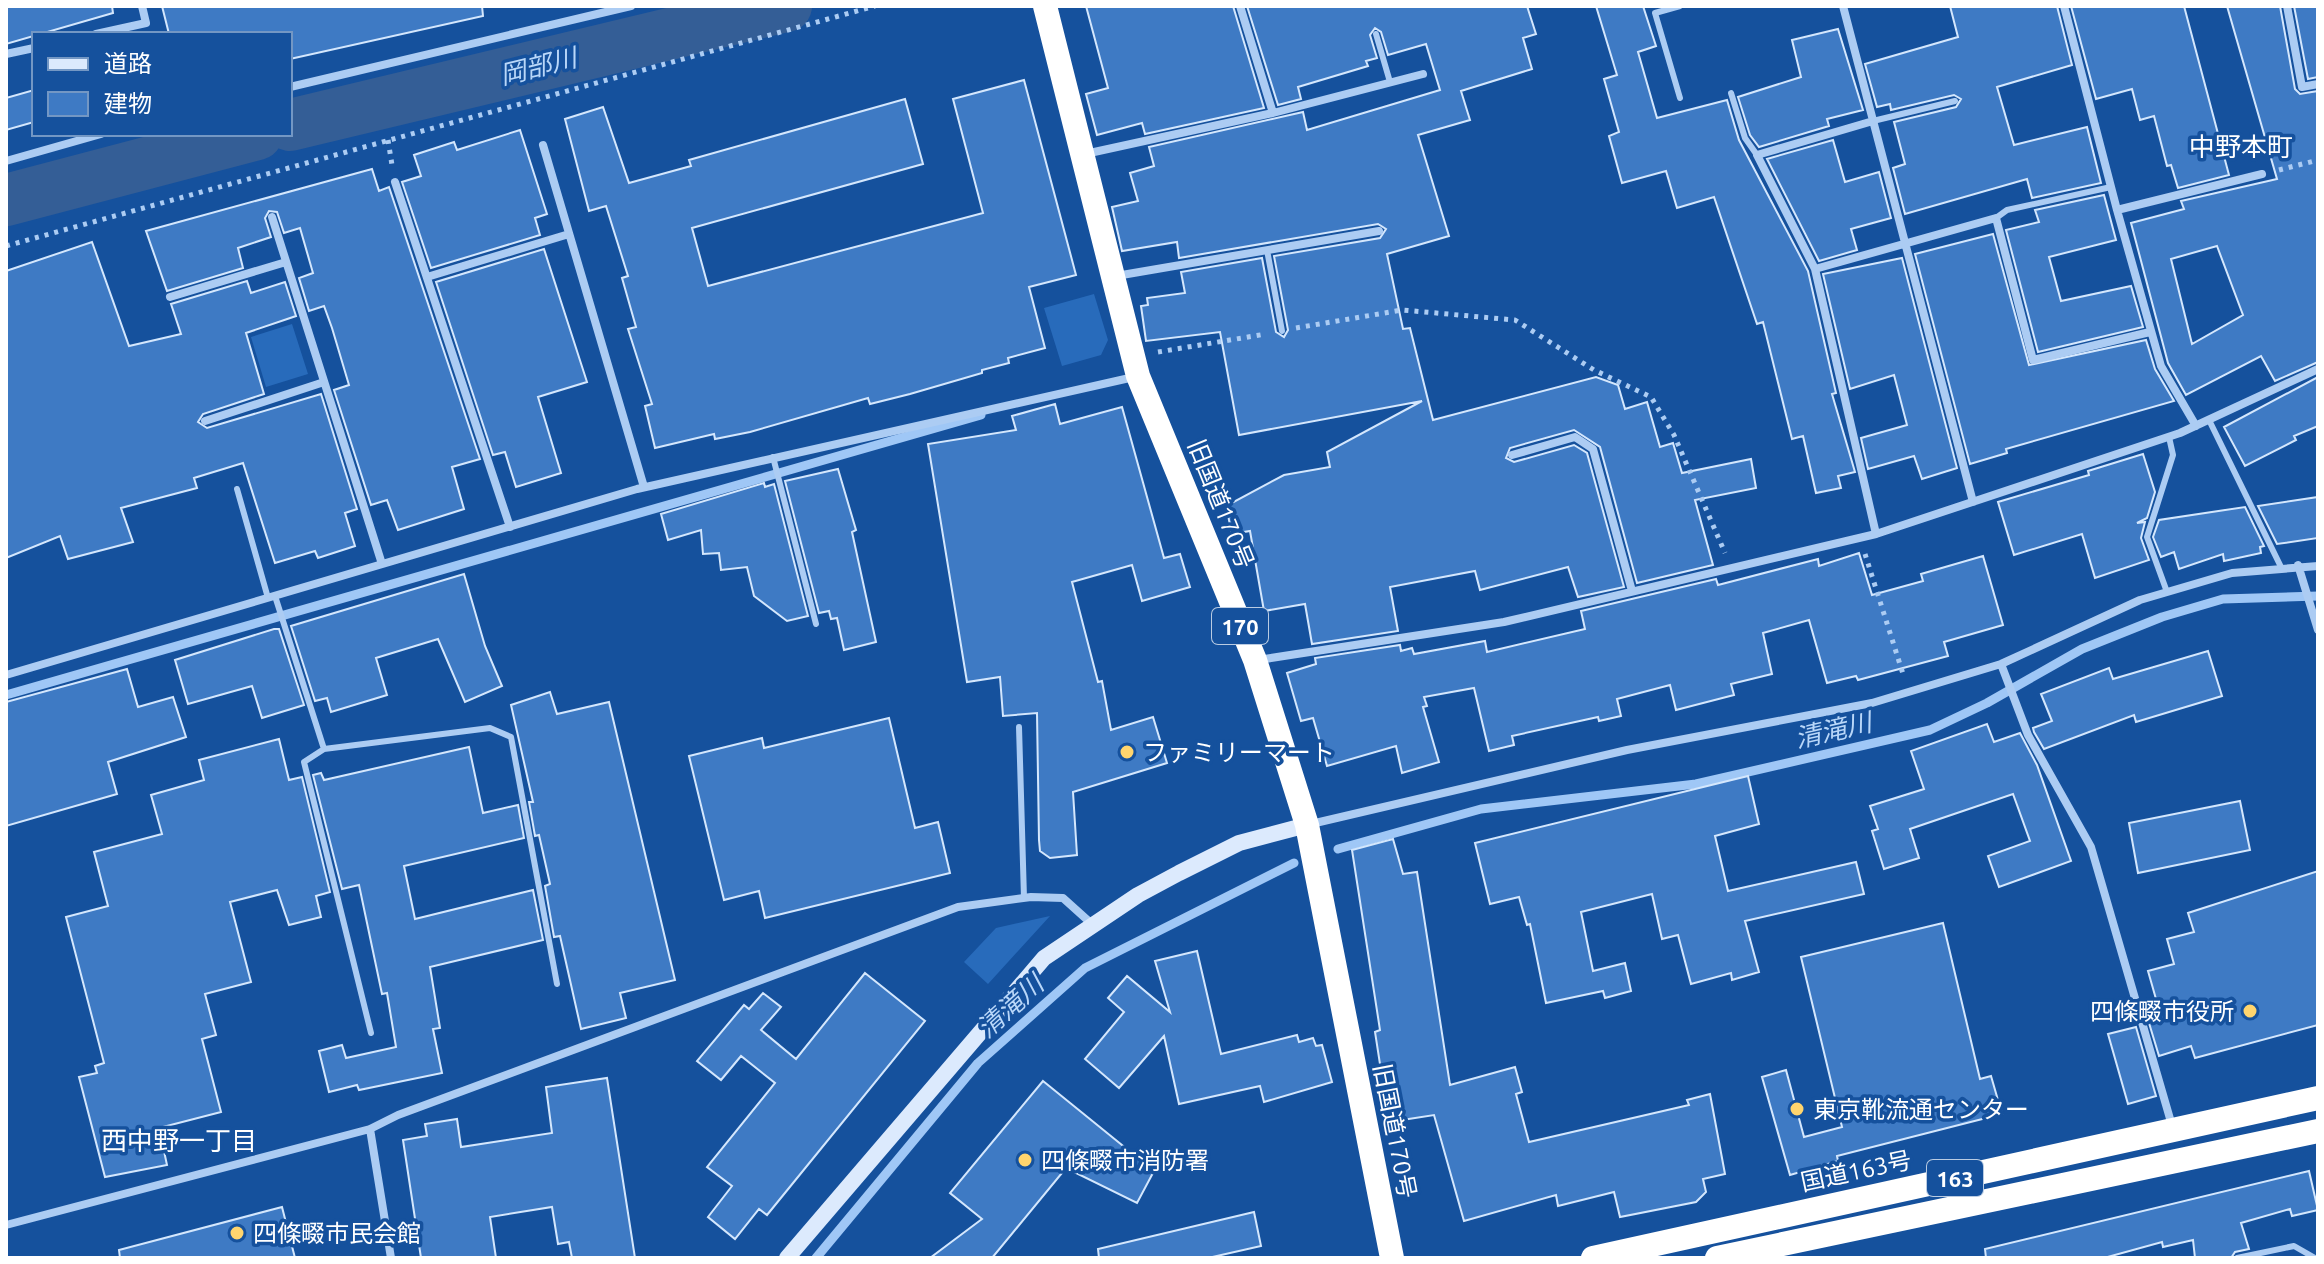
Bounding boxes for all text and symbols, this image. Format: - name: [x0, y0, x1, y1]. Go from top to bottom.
- legend: [32, 32, 292, 136]
- water label: 岡部川: [497, 42, 582, 90]
- text: 道路: [104, 50, 152, 77]
- text: 建物: [104, 90, 152, 117]
- district label: 中野本町: [2189, 132, 2293, 161]
- street label: 旧国道170号: [1183, 436, 1259, 572]
- road number: 170: [1212, 608, 1268, 644]
- water label: 清滝川: [1792, 706, 1877, 753]
- place label: ファミリーマート: [1143, 739, 1335, 766]
- marker: ファミリーマート: [1118, 743, 1136, 761]
- water label: 清滝川: [971, 967, 1051, 1043]
- place label: 四條畷市役所: [2090, 998, 2234, 1025]
- marker: 四條畷市役所: [2241, 1002, 2259, 1020]
- street label: 旧国道170号: [1369, 1061, 1421, 1201]
- place label: 東京靴流通センター: [1813, 1096, 2029, 1123]
- marker: 東京靴流通センター: [1788, 1100, 1806, 1118]
- district label: 西中野一丁目: [101, 1126, 257, 1155]
- street label: 国道163号: [1798, 1146, 1914, 1196]
- place label: 四條畷市消防署: [1041, 1147, 1209, 1174]
- marker: 四條畷市消防署: [1016, 1151, 1034, 1169]
- road number: 163: [1927, 1160, 1983, 1196]
- place label: 四條畷市民会館: [253, 1220, 421, 1247]
- marker: 四條畷市民会館: [228, 1224, 246, 1242]

